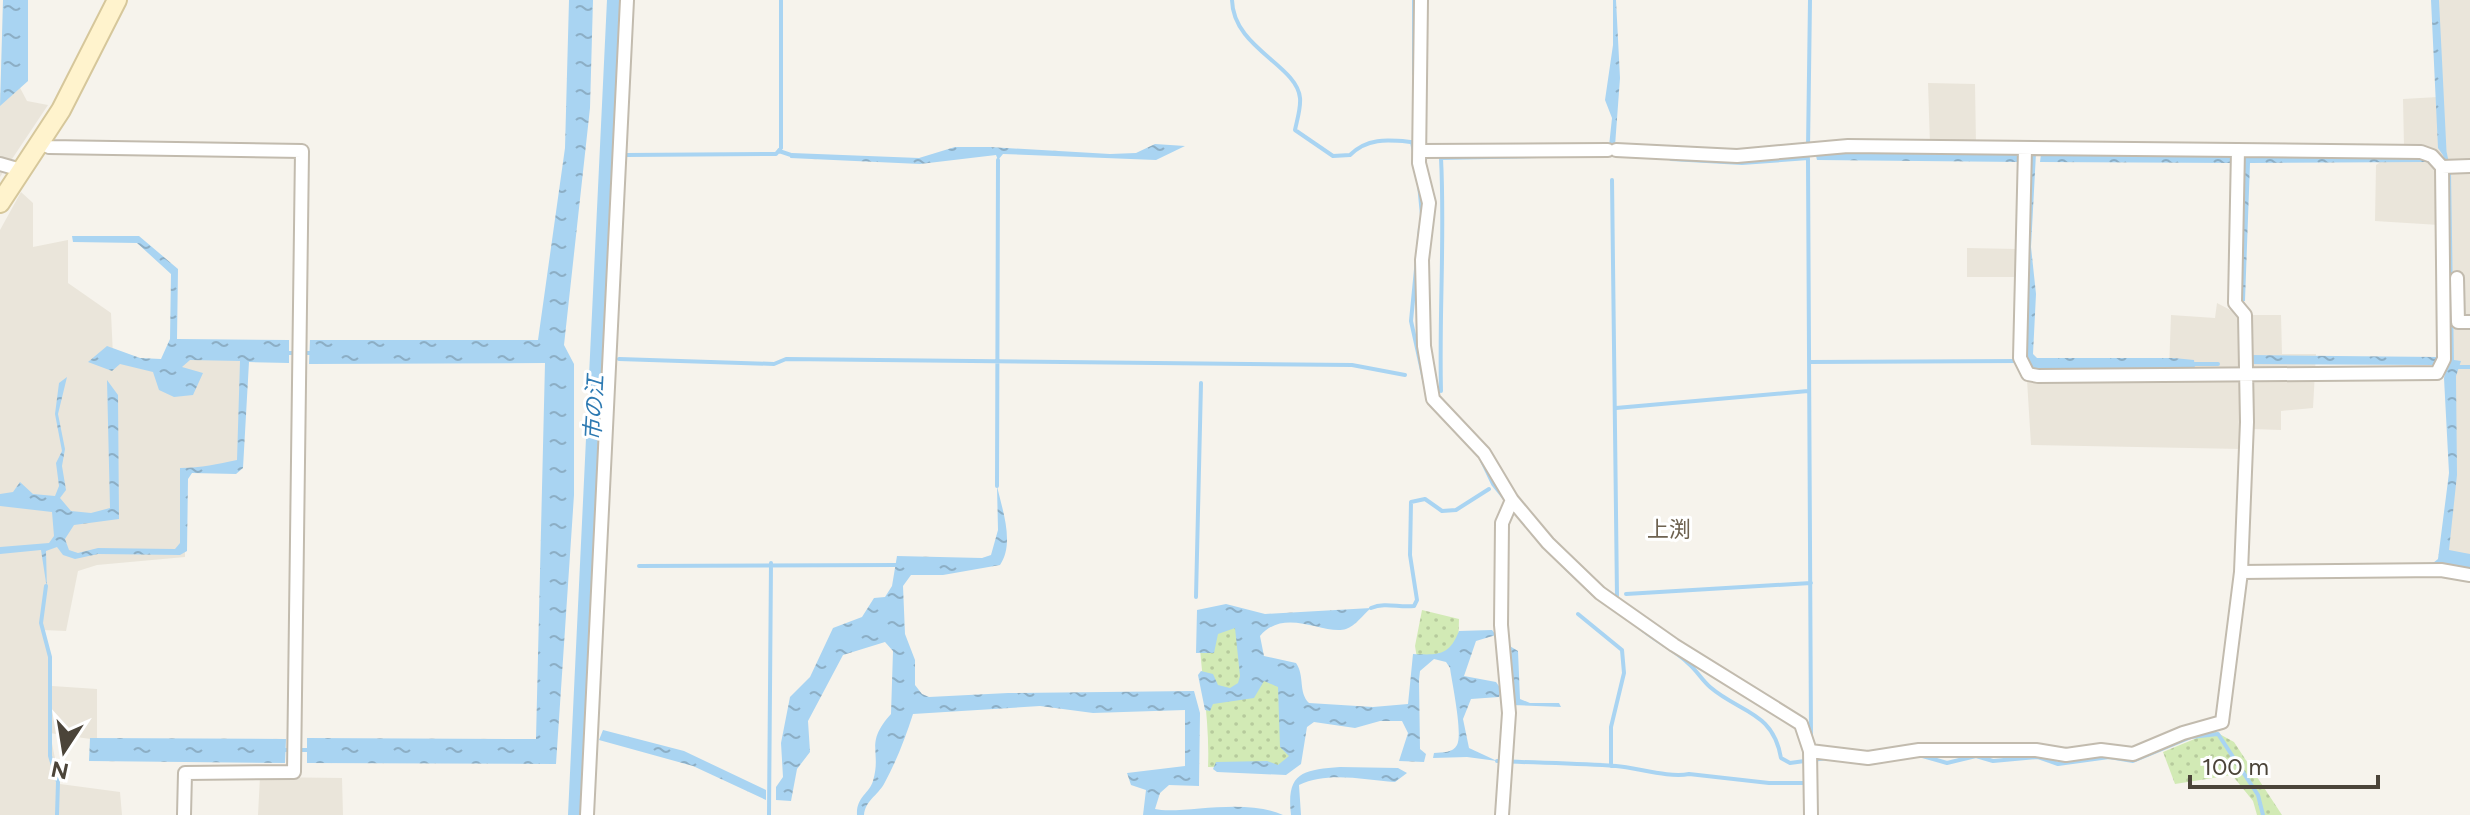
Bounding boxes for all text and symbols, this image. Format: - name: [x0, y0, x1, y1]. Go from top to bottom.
- water label: 市の江: [579, 372, 609, 442]
- district label: 上渕: [1647, 516, 1691, 543]
- north arrow: [24, 711, 104, 791]
- scale bar: [2190, 739, 2378, 789]
- text: 100 m: [2202, 752, 2269, 781]
- text: N: [49, 755, 71, 785]

